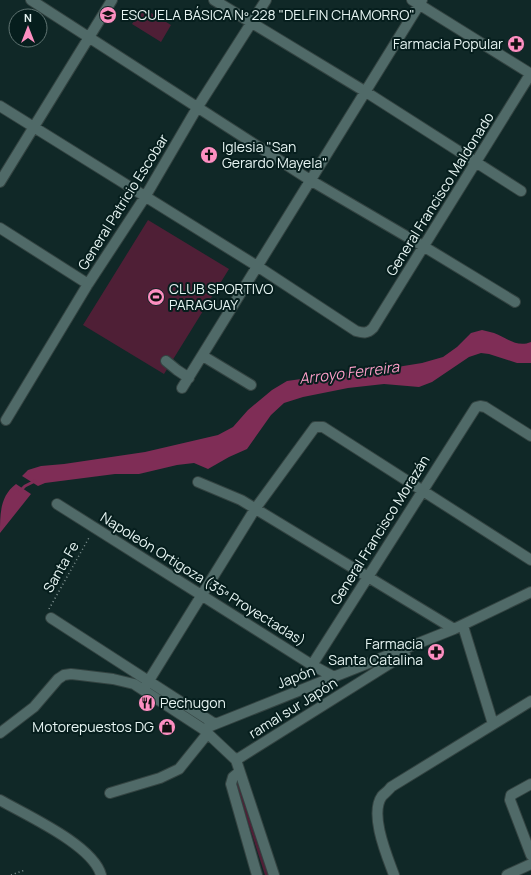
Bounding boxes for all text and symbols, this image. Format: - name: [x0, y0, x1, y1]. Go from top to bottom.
- school or university icon: ESCUELA BÁSICA Nº 228 "DELFIN CHAMORRO": [98, 5, 118, 25]
- place label: ESCUELA BÁSICA Nº 228 "DELFIN CHAMORRO": [121, 5, 415, 24]
- north arrow: [8, 8, 48, 48]
- text: N: [24, 10, 32, 25]
- place label: Farmacia Popular: [393, 34, 503, 53]
- pharmacy icon: Farmacia Popular: [506, 34, 526, 54]
- street label: General Francisco Maldonado: [381, 108, 498, 279]
- street label: General Patricio Escobar: [73, 130, 172, 273]
- place label: Iglesia "San Gerardo Mayela": [222, 137, 328, 172]
- church icon: Iglesia "San Gerardo Mayela": [199, 145, 219, 165]
- place label: CLUB SPORTIVO PARAGUAY: [169, 279, 273, 314]
- sports icon: CLUB SPORTIVO PARAGUAY: [146, 287, 166, 307]
- water label: Arroyo Ferreira: [298, 356, 401, 389]
- street label: General Francisco Morazán: [326, 451, 434, 608]
- street label: Napoleón Ortigoza (35ª Proyectadas): [97, 507, 309, 650]
- street label: Santa Fe: [38, 538, 83, 596]
- place label: Farmacia Santa Catalina: [328, 634, 423, 669]
- pharmacy icon: Farmacia Santa Catalina: [426, 642, 446, 662]
- street label: Japón: [274, 661, 318, 692]
- street label: ramal sur Japón: [245, 673, 341, 742]
- restaurant icon: Pechugon: [137, 693, 157, 713]
- place label: Pechugon: [160, 693, 226, 712]
- place label: Motorepuestos DG: [32, 717, 154, 736]
- shop icon: Motorepuestos DG: [157, 717, 177, 737]

